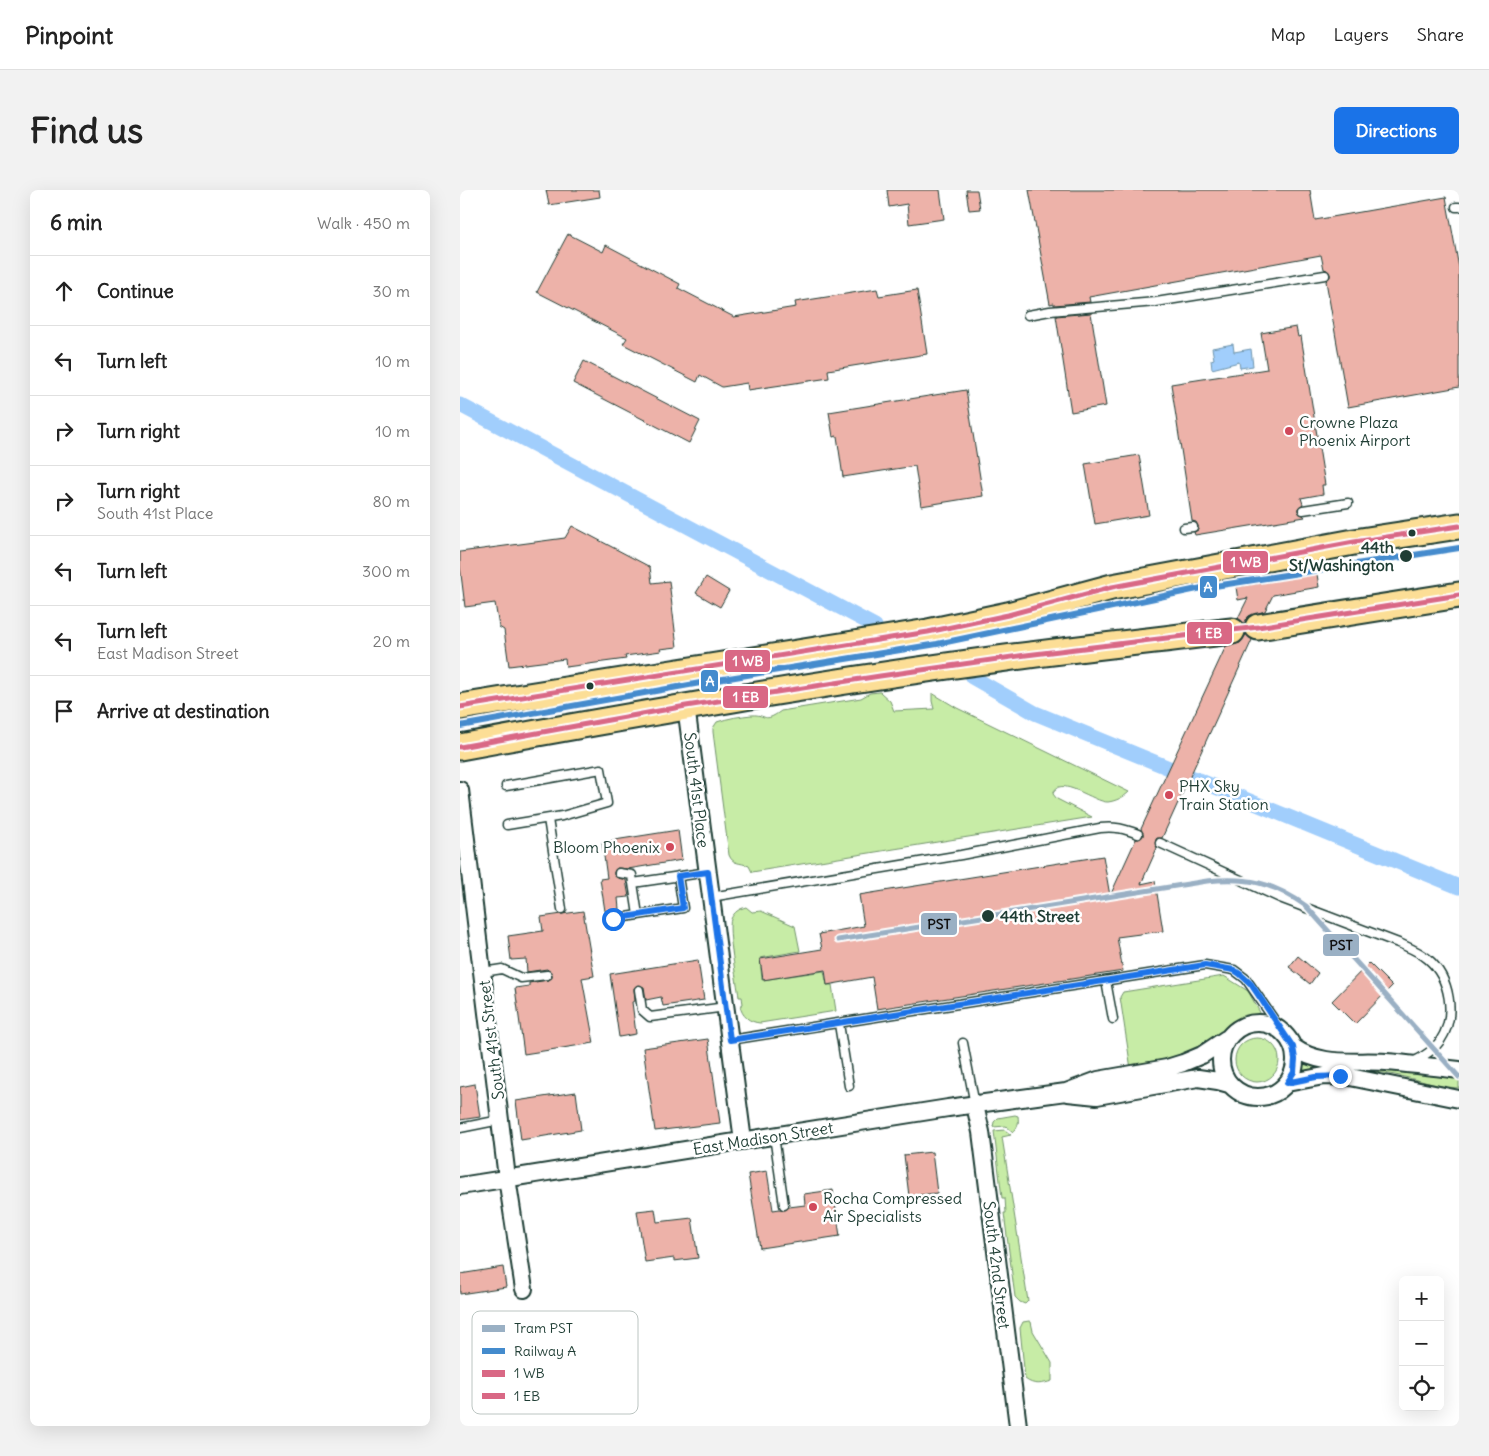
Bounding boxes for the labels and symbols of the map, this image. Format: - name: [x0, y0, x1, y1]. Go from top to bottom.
- place label: Crowne Plaza Phoenix Airport: [1299, 412, 1411, 450]
- marker: Crowne Plaza Phoenix Airport: [1283, 425, 1295, 437]
- unlabelled marker: [1407, 528, 1417, 538]
- place label: 44th St/Washington: [1289, 537, 1394, 576]
- marker: 44th St/Washington: [1398, 548, 1414, 564]
- line badge: 1 WB: [1222, 550, 1269, 574]
- text: 1 WB: [1231, 553, 1261, 571]
- line badge: A: [1199, 575, 1218, 599]
- text: A: [1204, 578, 1213, 596]
- line badge: 1 EB: [1186, 621, 1233, 645]
- text: 1 EB: [1196, 624, 1222, 642]
- line badge: 1 WB: [724, 649, 771, 673]
- text: 1 WB: [733, 652, 763, 670]
- line badge: A: [700, 669, 719, 693]
- text: A: [706, 672, 715, 690]
- unlabelled marker: [585, 681, 595, 691]
- line badge: 1 EB: [722, 685, 769, 709]
- text: 1 EB: [733, 688, 759, 706]
- street label: South 41st Place: [680, 731, 714, 849]
- place label: PHX Sky Train Station: [1179, 776, 1269, 814]
- marker: PHX Sky Train Station: [1163, 789, 1175, 801]
- place label: Bloom Phoenix: [553, 837, 660, 857]
- marker: Bloom Phoenix: [664, 841, 676, 853]
- place label: 44th Street: [1000, 906, 1080, 926]
- route start: [602, 908, 625, 931]
- marker: 44th Street: [980, 908, 996, 924]
- line badge: PST: [920, 912, 958, 936]
- text: PST: [927, 915, 951, 933]
- line badge: PST: [1322, 933, 1360, 957]
- text: PST: [1329, 936, 1353, 954]
- street label: South 41st Street: [474, 978, 508, 1101]
- route end: [1329, 1065, 1352, 1088]
- street label: East Madison Street: [691, 1117, 835, 1159]
- place label: Rocha Compressed Air Specialists: [823, 1188, 962, 1226]
- street label: South 42nd Street: [979, 1200, 1015, 1331]
- marker: Rocha Compressed Air Specialists: [807, 1201, 819, 1213]
- legend: [472, 1311, 638, 1414]
- text: Tram PST: [514, 1319, 573, 1337]
- text: Railway A: [514, 1342, 576, 1360]
- text: 1 WB: [514, 1364, 545, 1382]
- text: 1 EB: [514, 1387, 540, 1405]

